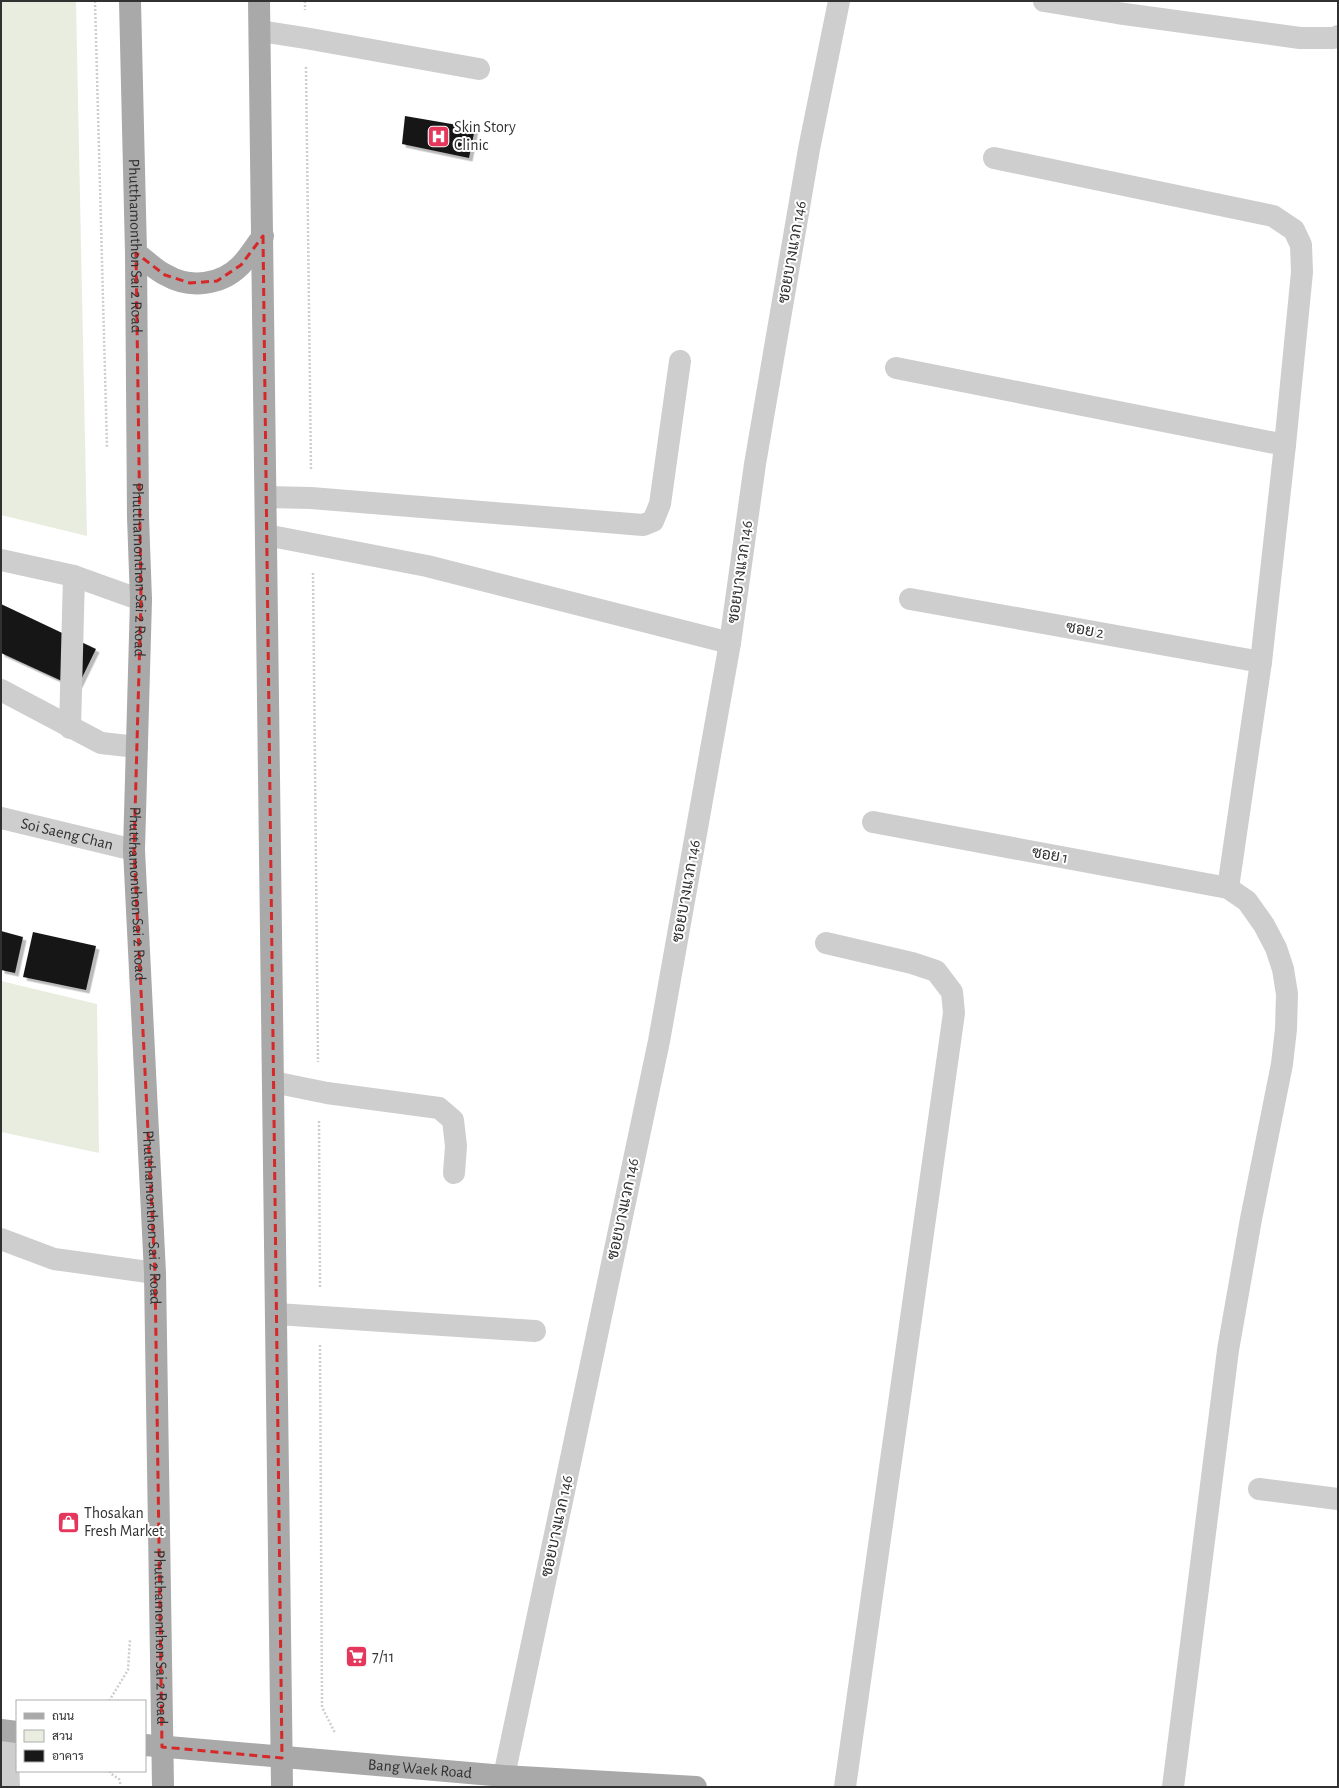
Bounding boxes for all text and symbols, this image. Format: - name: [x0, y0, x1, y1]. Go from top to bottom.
- place label: Skin Story Clinic: [454, 119, 516, 153]
- hospital icon: Skin Story Clinic: [425, 123, 451, 149]
- street label: Phutthamonthon Sai 2 Road: [126, 159, 145, 333]
- street label: ซอยบางแวก 146: [775, 200, 809, 304]
- street label: Phutthamonthon Sai 2 Road: [130, 483, 149, 657]
- street label: ซอยบางแวก 146: [725, 520, 755, 624]
- street label: ซอย 2: [1065, 619, 1105, 641]
- street label: Phutthamonthon Sai 2 Road: [126, 806, 148, 981]
- street label: Soi Saeng Chan: [19, 815, 115, 853]
- street label: ซอยบางแวก 146: [669, 839, 703, 943]
- street label: ซอย 1: [1031, 844, 1069, 866]
- street label: Phutthamonthon Sai 2 Road: [140, 1130, 163, 1305]
- street label: ซอยบางแวก 146: [604, 1157, 642, 1261]
- street label: ซอยบางแวก 146: [538, 1474, 576, 1578]
- place label: Thosakan Fresh Market: [84, 1505, 164, 1539]
- shop icon: Thosakan Fresh Market: [55, 1509, 81, 1535]
- street label: Phutthamonthon Sai 2 Road: [151, 1550, 170, 1725]
- supermarket icon: 7/11: [344, 1644, 370, 1670]
- place label: 7/11: [372, 1649, 394, 1665]
- legend: [16, 1700, 146, 1772]
- text: ถนน: [52, 1710, 75, 1722]
- text: สวน: [52, 1730, 73, 1742]
- text: อาคาร: [52, 1750, 84, 1762]
- street label: Bang Waek Road: [367, 1756, 473, 1781]

